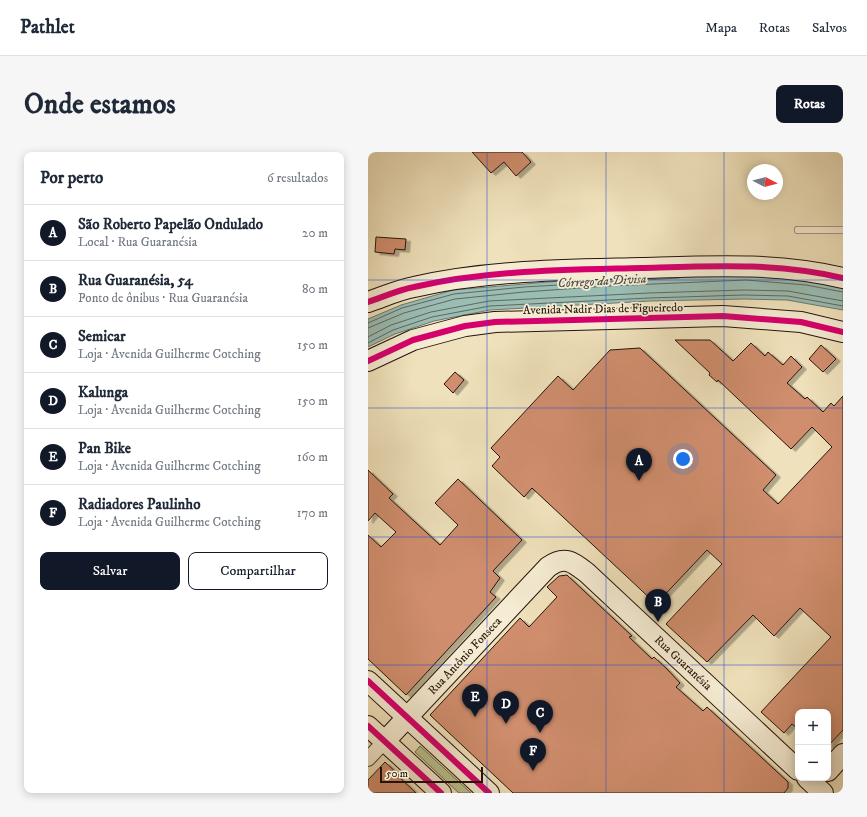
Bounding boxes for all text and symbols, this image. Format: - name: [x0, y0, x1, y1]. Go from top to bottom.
- text: Pathlet: [20, 16, 75, 39]
- text: Mapa: [705, 19, 737, 37]
- text: Rotas: [759, 19, 790, 37]
- text: Salvos: [812, 19, 847, 37]
- button: Rotas: [776, 85, 843, 123]
- text: Onde estamos: [24, 87, 176, 122]
- north arrow: [747, 164, 783, 200]
- text: Por perto: [40, 167, 103, 189]
- text: 6 resultados: [267, 170, 328, 186]
- text: São Roberto Papelão Ondulado: [78, 215, 263, 234]
- text: A: [49, 225, 57, 241]
- text: 20 m: [302, 225, 328, 241]
- text: Local · Rua Guaranésia: [78, 234, 197, 250]
- text: Rua Guaranésia, 54: [78, 271, 193, 290]
- water label: Córrego da Divisa: [557, 271, 647, 291]
- text: B: [49, 281, 57, 297]
- text: 80 m: [302, 281, 328, 297]
- text: Ponto de ônibus · Rua Guaranésia: [78, 290, 248, 306]
- street label: Avenida Nadir Dias de Figueiredo: [523, 300, 683, 318]
- text: Semicar: [78, 327, 126, 346]
- text: C: [49, 337, 57, 353]
- text: 150 m: [297, 337, 328, 353]
- text: Loja · Avenida Guilherme Cotching: [78, 346, 261, 362]
- text: Kalunga: [78, 383, 128, 402]
- text: D: [48, 393, 58, 409]
- text: 150 m: [297, 393, 328, 409]
- text: Loja · Avenida Guilherme Cotching: [78, 402, 261, 418]
- text: Pan Bike: [78, 439, 131, 458]
- pin: A: [626, 448, 652, 481]
- text: E: [48, 449, 58, 465]
- text: 160 m: [297, 449, 328, 465]
- your location: [673, 449, 693, 469]
- text: Loja · Avenida Guilherme Cotching: [78, 458, 261, 474]
- text: Radiadores Paulinho: [78, 495, 200, 514]
- text: F: [49, 505, 57, 521]
- text: 170 m: [297, 505, 328, 521]
- text: Loja · Avenida Guilherme Cotching: [78, 514, 261, 530]
- button: Salvar: [40, 552, 180, 590]
- button: Compartilhar: [188, 552, 328, 590]
- pin: B: [645, 589, 671, 622]
- street label: Rua Antônio Fonseca: [425, 613, 506, 698]
- street label: Rua Guaranésia: [651, 632, 716, 694]
- pin: E: [462, 684, 488, 717]
- pin: D: [493, 691, 519, 724]
- pin: C: [527, 700, 553, 733]
- map controls: [795, 709, 831, 781]
- button: +: [795, 709, 831, 745]
- pin: F: [520, 738, 546, 771]
- button: −: [795, 745, 831, 781]
- scale bar: [380, 765, 483, 784]
- text: 50 m: [386, 767, 408, 781]

